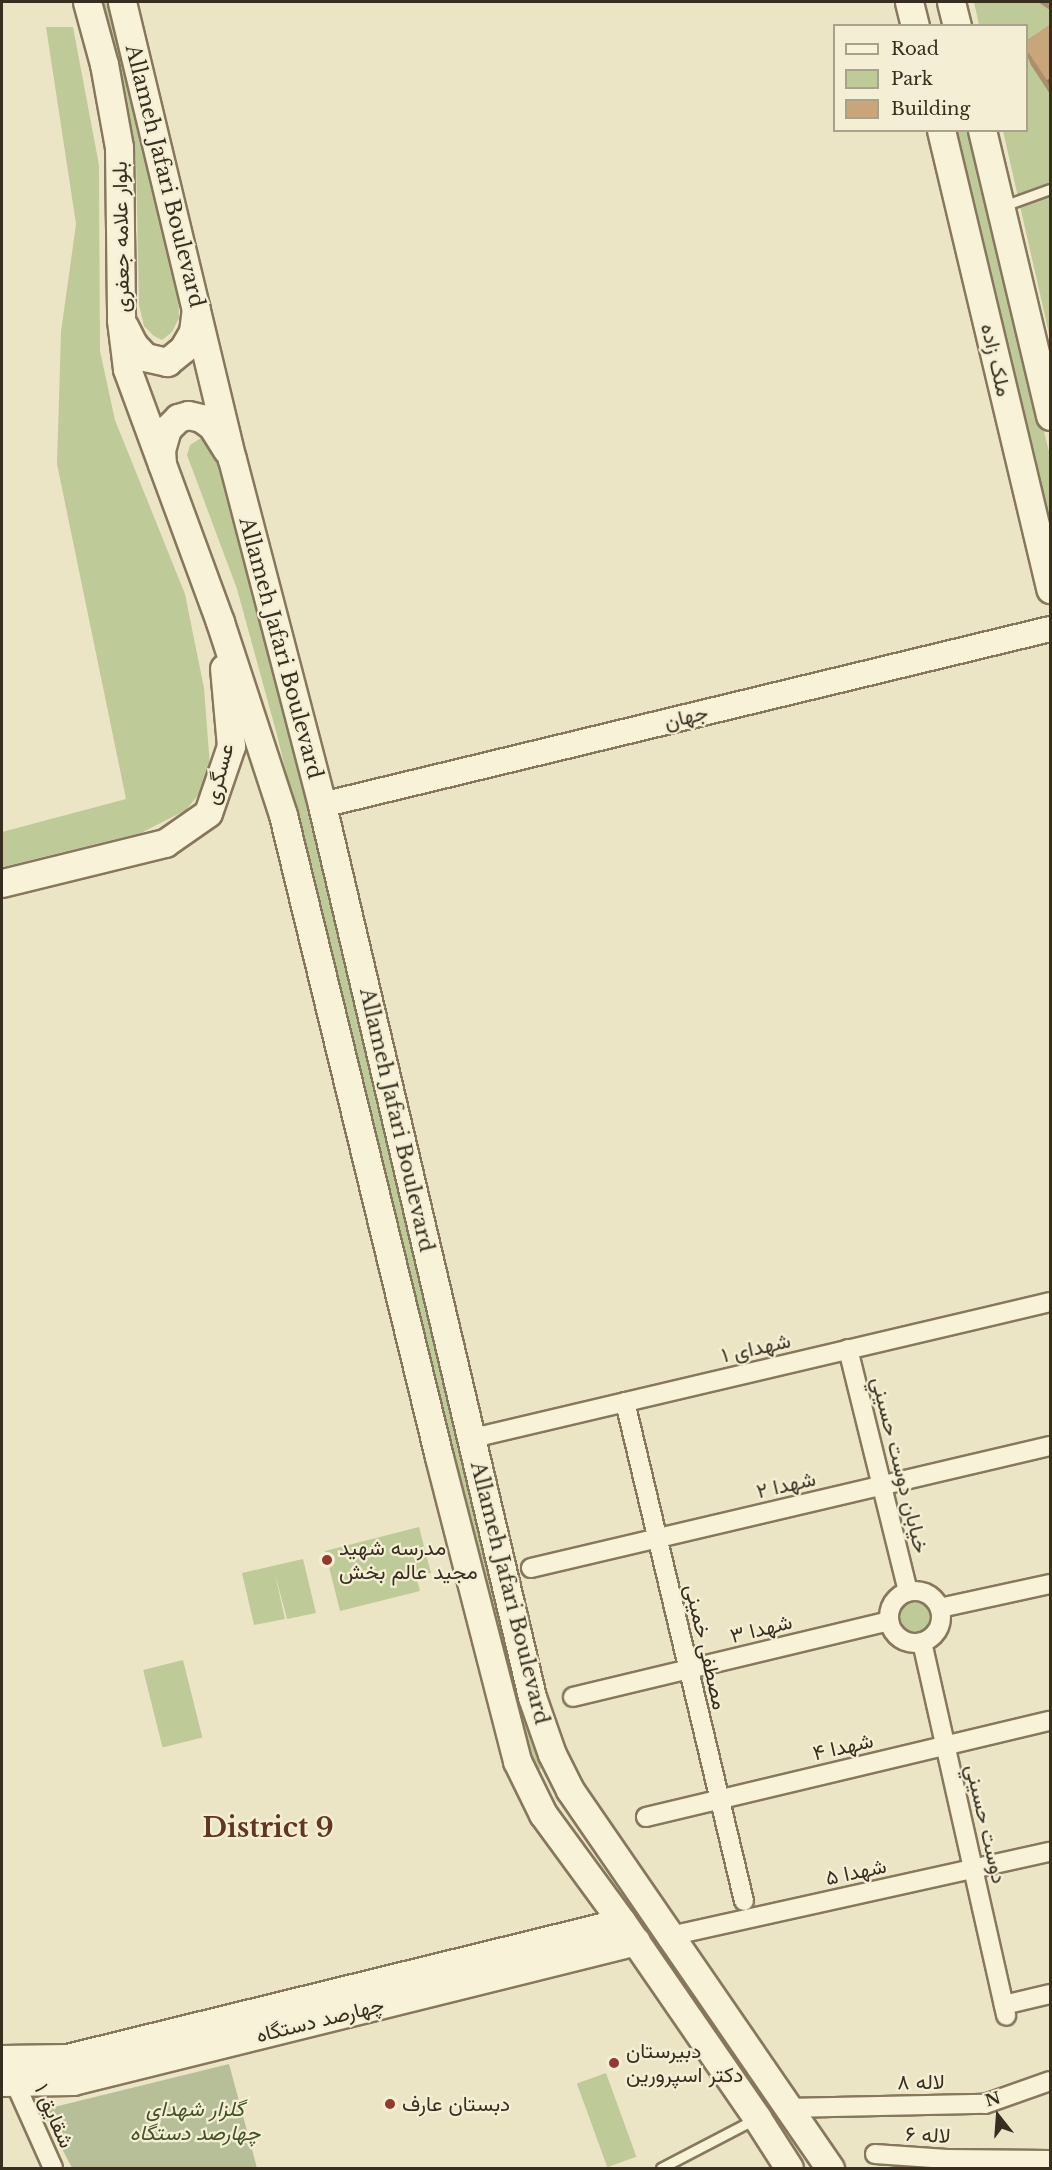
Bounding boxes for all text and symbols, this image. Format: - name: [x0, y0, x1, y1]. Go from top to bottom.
- legend: [833, 24, 1028, 132]
- text: Road: [891, 38, 939, 60]
- street label: Allameh Jafari Boulevard: [120, 42, 210, 310]
- text: Park: [891, 68, 933, 90]
- text: Building: [891, 98, 970, 120]
- street label: بلوار علامه جعفری: [107, 161, 135, 313]
- street label: ملک زاده: [975, 321, 1017, 399]
- street label: Allameh Jafari Boulevard: [234, 514, 328, 782]
- street label: جهان: [661, 699, 711, 735]
- street label: عسگری: [199, 741, 239, 807]
- street label: Allameh Jafari Boulevard: [354, 986, 440, 1254]
- street label: شهدای ۱: [719, 1328, 793, 1368]
- street label: خیابان دوست حسيني: [866, 1374, 934, 1556]
- street label: Allameh Jafari Boulevard: [465, 1459, 555, 1727]
- street label: شهدا ۲: [754, 1466, 818, 1504]
- place label: مدرسه شهید مجید عالم بخش: [339, 1535, 478, 1585]
- marker: مدرسه شهید مجید عالم بخش: [320, 1553, 334, 1567]
- street label: مصطفی خمینی: [679, 1582, 733, 1712]
- street label: شهدا ۳: [727, 1609, 795, 1649]
- street label: شهدا ۴: [810, 1728, 876, 1766]
- street label: دوست حسيني: [960, 1762, 1012, 1886]
- district label: District 9: [202, 1812, 334, 1844]
- street label: شهدا ۵: [823, 1853, 889, 1891]
- street label: چهارصد دستگاه: [253, 1992, 387, 2048]
- place label: دبیرستان دکتر اسپرورین: [626, 2038, 743, 2088]
- marker: دبیرستان دکتر اسپرورین: [607, 2056, 621, 2070]
- street label: لاله ۸: [897, 2069, 945, 2095]
- street label: شقایق ۱: [29, 2080, 79, 2152]
- north arrow: [968, 2086, 1028, 2146]
- text: N: [983, 2087, 1003, 2111]
- place label: دبستان عارف: [402, 2091, 510, 2117]
- park label: گلزار شهدای چهارصد دستگاه: [130, 2096, 260, 2146]
- marker: دبستان عارف: [383, 2097, 397, 2111]
- street label: لاله ۶: [905, 2121, 951, 2149]

